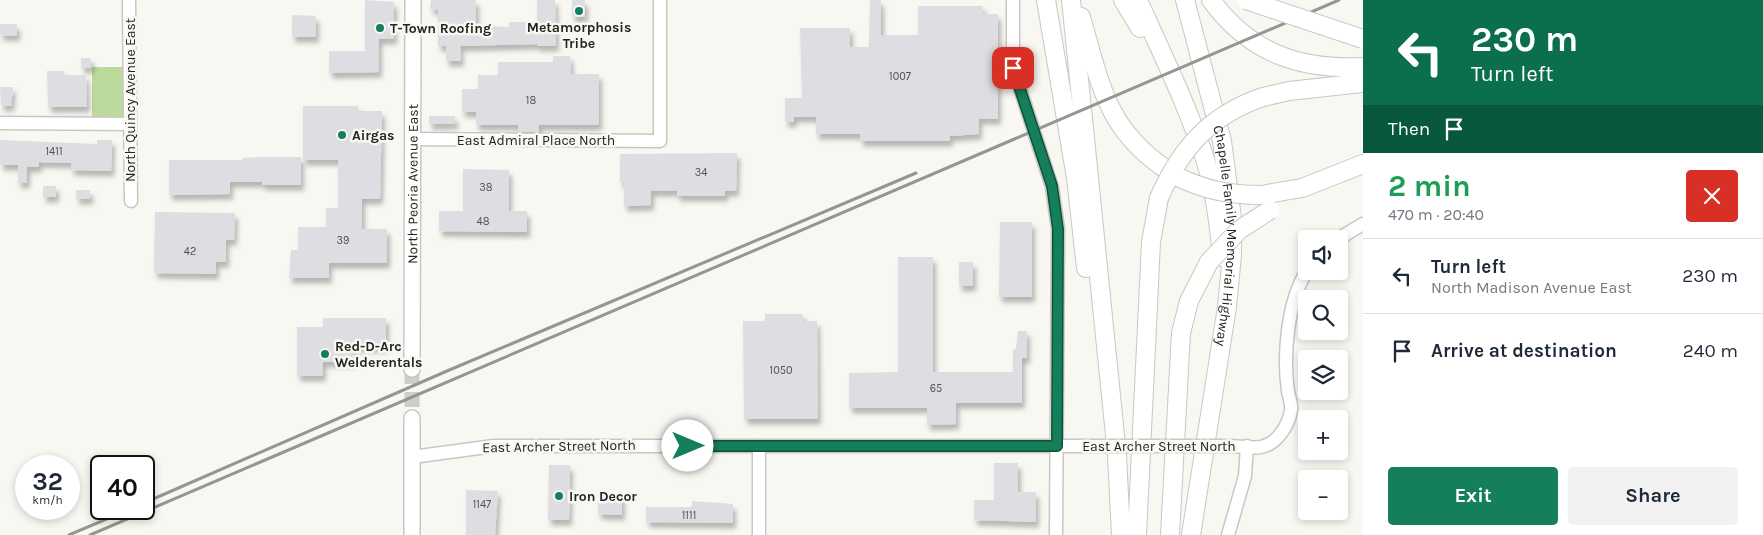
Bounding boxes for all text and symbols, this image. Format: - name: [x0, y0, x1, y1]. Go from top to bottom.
- marker: Metamorphosis Tribe: [573, 5, 585, 17]
- street label: North Quincy Avenue East: [122, 18, 139, 182]
- place label: Metamorphosis Tribe: [527, 19, 631, 52]
- text: 230 m: [1471, 19, 1578, 60]
- place label: T-Town Roofing: [390, 20, 491, 37]
- icon: left: [1388, 20, 1453, 85]
- marker: T-Town Roofing: [374, 22, 386, 34]
- pin: [992, 47, 1034, 89]
- icon: arrive: [999, 54, 1027, 82]
- text: Turn left: [1471, 61, 1554, 87]
- house number: 1007: [889, 70, 911, 83]
- house number: 18: [526, 94, 536, 107]
- street label: North Peoria Avenue East: [404, 104, 422, 264]
- icon: arrive: [1440, 115, 1468, 143]
- text: Then: [1388, 118, 1430, 140]
- street label: Chapelle Family Memorial Highway: [1209, 123, 1240, 348]
- place label: Airgas: [352, 127, 394, 144]
- marker: Airgas: [336, 129, 348, 141]
- street label: East Admiral Place North: [457, 132, 615, 149]
- house number: 1411: [45, 145, 63, 158]
- house number: 34: [695, 166, 707, 179]
- text: 2 min: [1388, 168, 1471, 204]
- button: close: [1686, 170, 1738, 222]
- house number: 38: [479, 181, 493, 194]
- text: 470 m · 20:40: [1388, 205, 1484, 224]
- house number: 48: [477, 215, 490, 228]
- map controls: [1298, 230, 1348, 520]
- button: sound: [1298, 230, 1348, 280]
- house number: 39: [337, 234, 349, 247]
- house number: 42: [184, 245, 196, 258]
- text: Turn left: [1431, 256, 1506, 278]
- icon: left: [1388, 262, 1416, 290]
- text: 230 m: [1682, 265, 1738, 287]
- text: North Madison Avenue East: [1431, 278, 1632, 297]
- button: search: [1298, 290, 1348, 340]
- icon: arrive: [1388, 337, 1416, 365]
- place label: Red-D-Arc Welderentals: [335, 338, 422, 371]
- text: Arrive at destination: [1431, 340, 1617, 362]
- text: 240 m: [1683, 340, 1738, 362]
- marker: Red-D-Arc Welderentals: [319, 348, 331, 360]
- button: layers: [1298, 350, 1348, 400]
- house number: 1050: [770, 364, 792, 377]
- house number: 65: [930, 382, 942, 395]
- button: +: [1298, 410, 1348, 460]
- position arrow: [661, 419, 713, 471]
- street label: East Archer Street North: [482, 437, 636, 456]
- street label: East Archer Street North: [1082, 438, 1236, 455]
- speed limit sign: 40: [90, 455, 155, 520]
- text: 32: [32, 467, 63, 496]
- button: Exit: [1388, 467, 1558, 525]
- button: Share: [1568, 467, 1738, 525]
- button: −: [1298, 470, 1348, 520]
- place label: Iron Decor: [569, 488, 637, 505]
- marker: Iron Decor: [553, 490, 565, 502]
- text: km/h: [32, 493, 63, 507]
- house number: 1147: [473, 498, 491, 511]
- house number: 1111: [682, 509, 696, 522]

